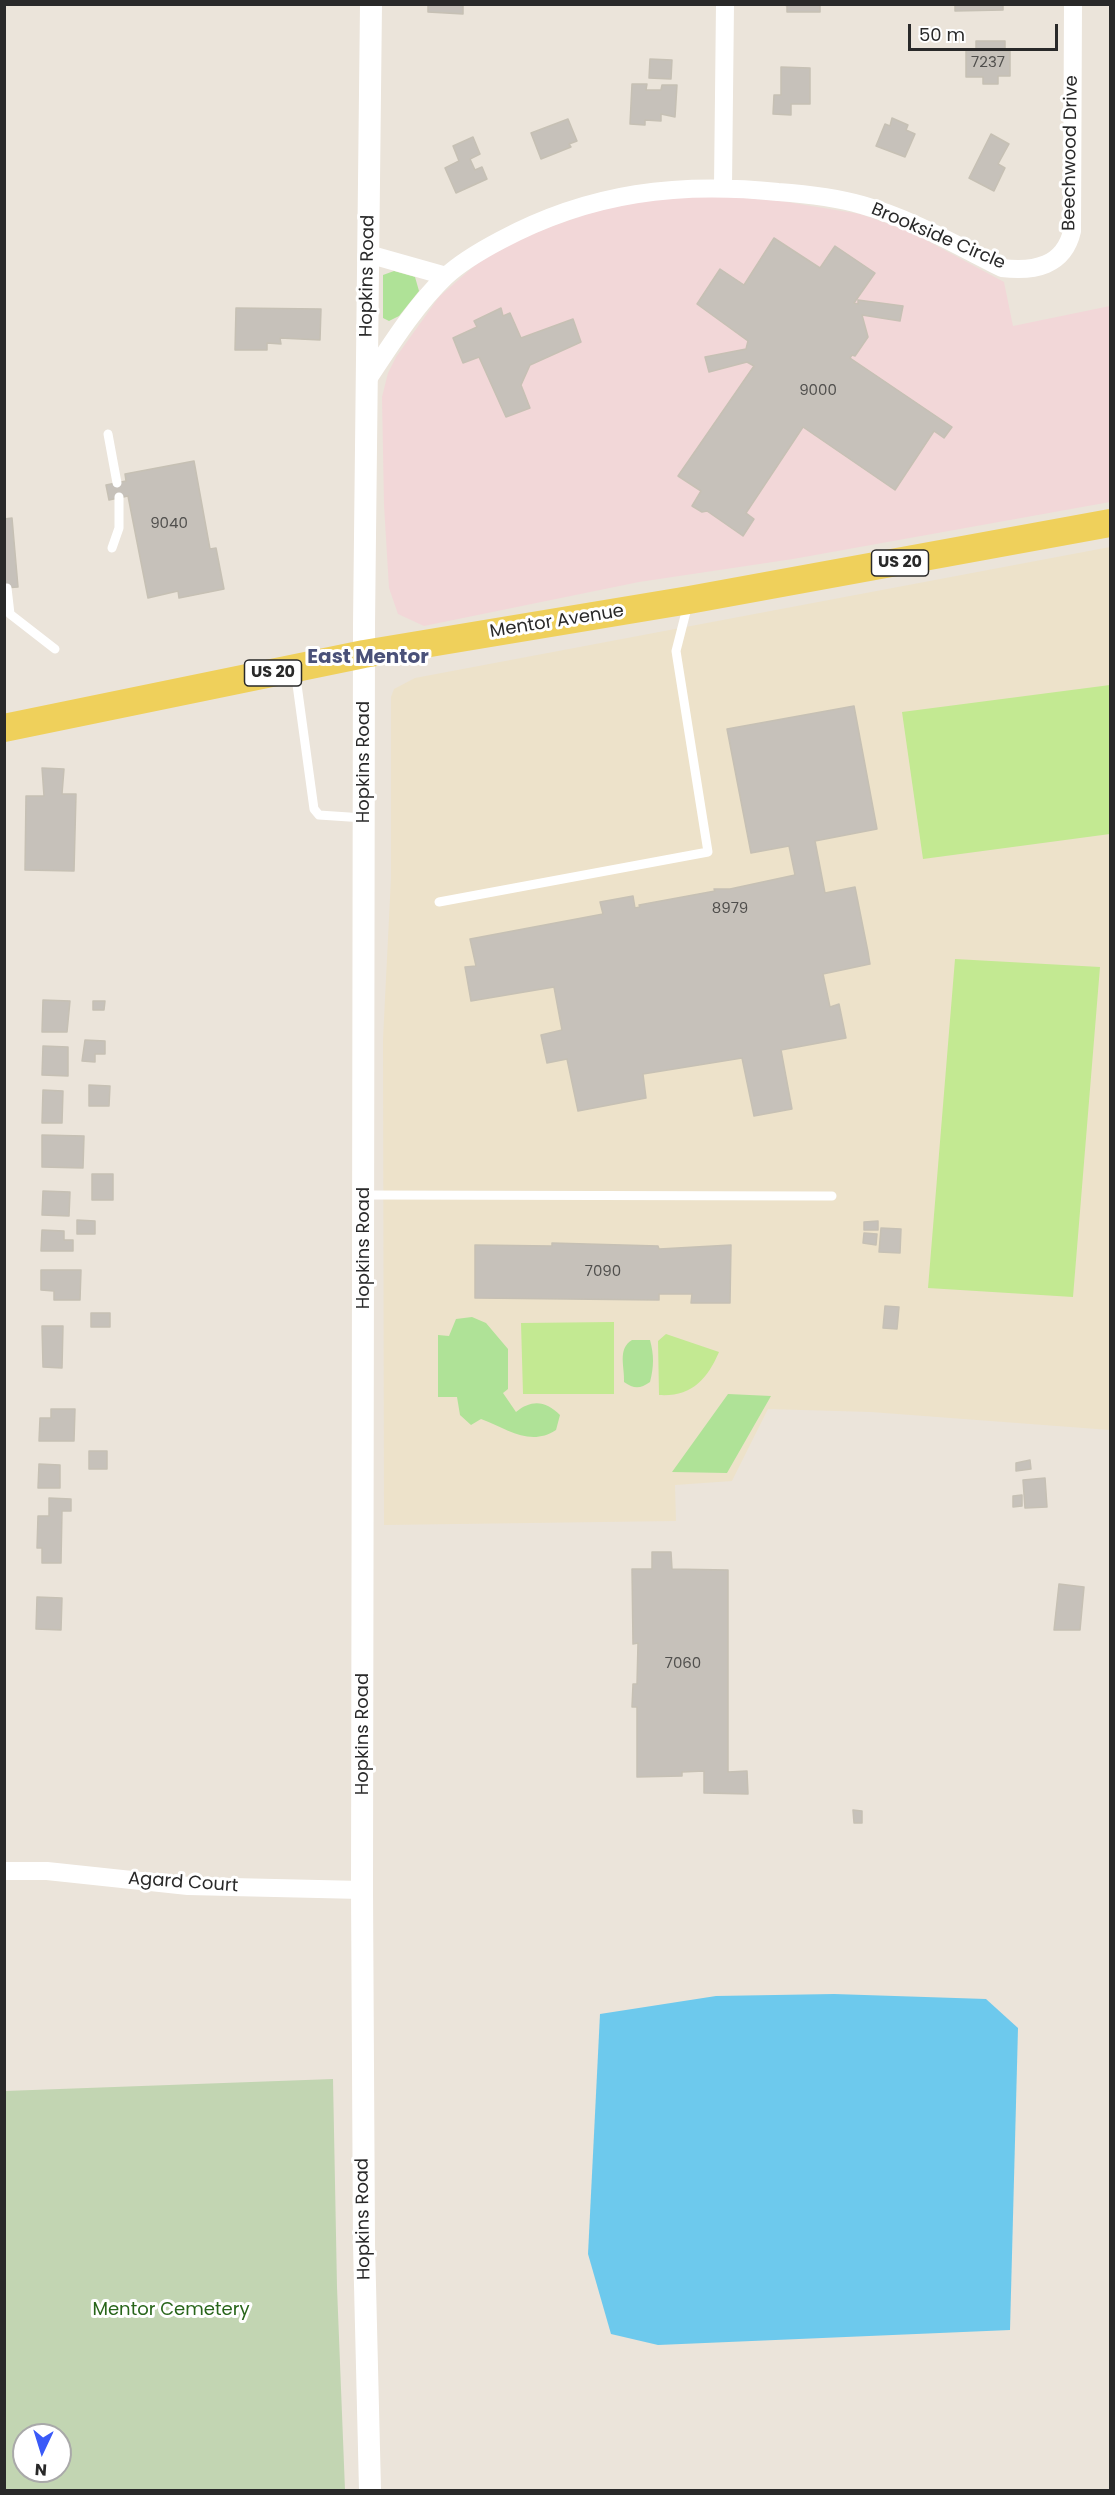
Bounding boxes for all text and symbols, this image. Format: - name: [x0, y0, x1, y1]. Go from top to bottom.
- scale bar: [911, 12, 1061, 50]
- text: 50 m: [919, 22, 965, 47]
- house number: 7237: [971, 54, 1005, 72]
- street label: Beechwood Drive: [1059, 75, 1083, 231]
- street label: Brookside Circle: [868, 199, 1008, 275]
- street label: Hopkins Road: [356, 215, 380, 337]
- house number: 9000: [799, 382, 837, 400]
- house number: 9040: [150, 515, 188, 533]
- road number: US 20: [872, 550, 928, 576]
- street label: Mentor Avenue: [488, 601, 626, 643]
- district label: East Mentor: [307, 646, 429, 670]
- road number: US 20: [244, 660, 302, 686]
- street label: Hopkins Road: [353, 701, 375, 823]
- house number: 8979: [712, 900, 748, 918]
- street label: Hopkins Road: [353, 1187, 375, 1309]
- house number: 7090: [585, 1263, 621, 1281]
- house number: 7060: [665, 1655, 701, 1673]
- street label: Hopkins Road: [352, 1673, 374, 1795]
- street label: Agard Court: [127, 1868, 239, 1898]
- street label: Hopkins Road: [352, 2158, 376, 2280]
- park label: Mentor Cemetery: [92, 2299, 250, 2321]
- north arrow: [12, 2423, 72, 2483]
- text: N: [34, 2458, 48, 2481]

